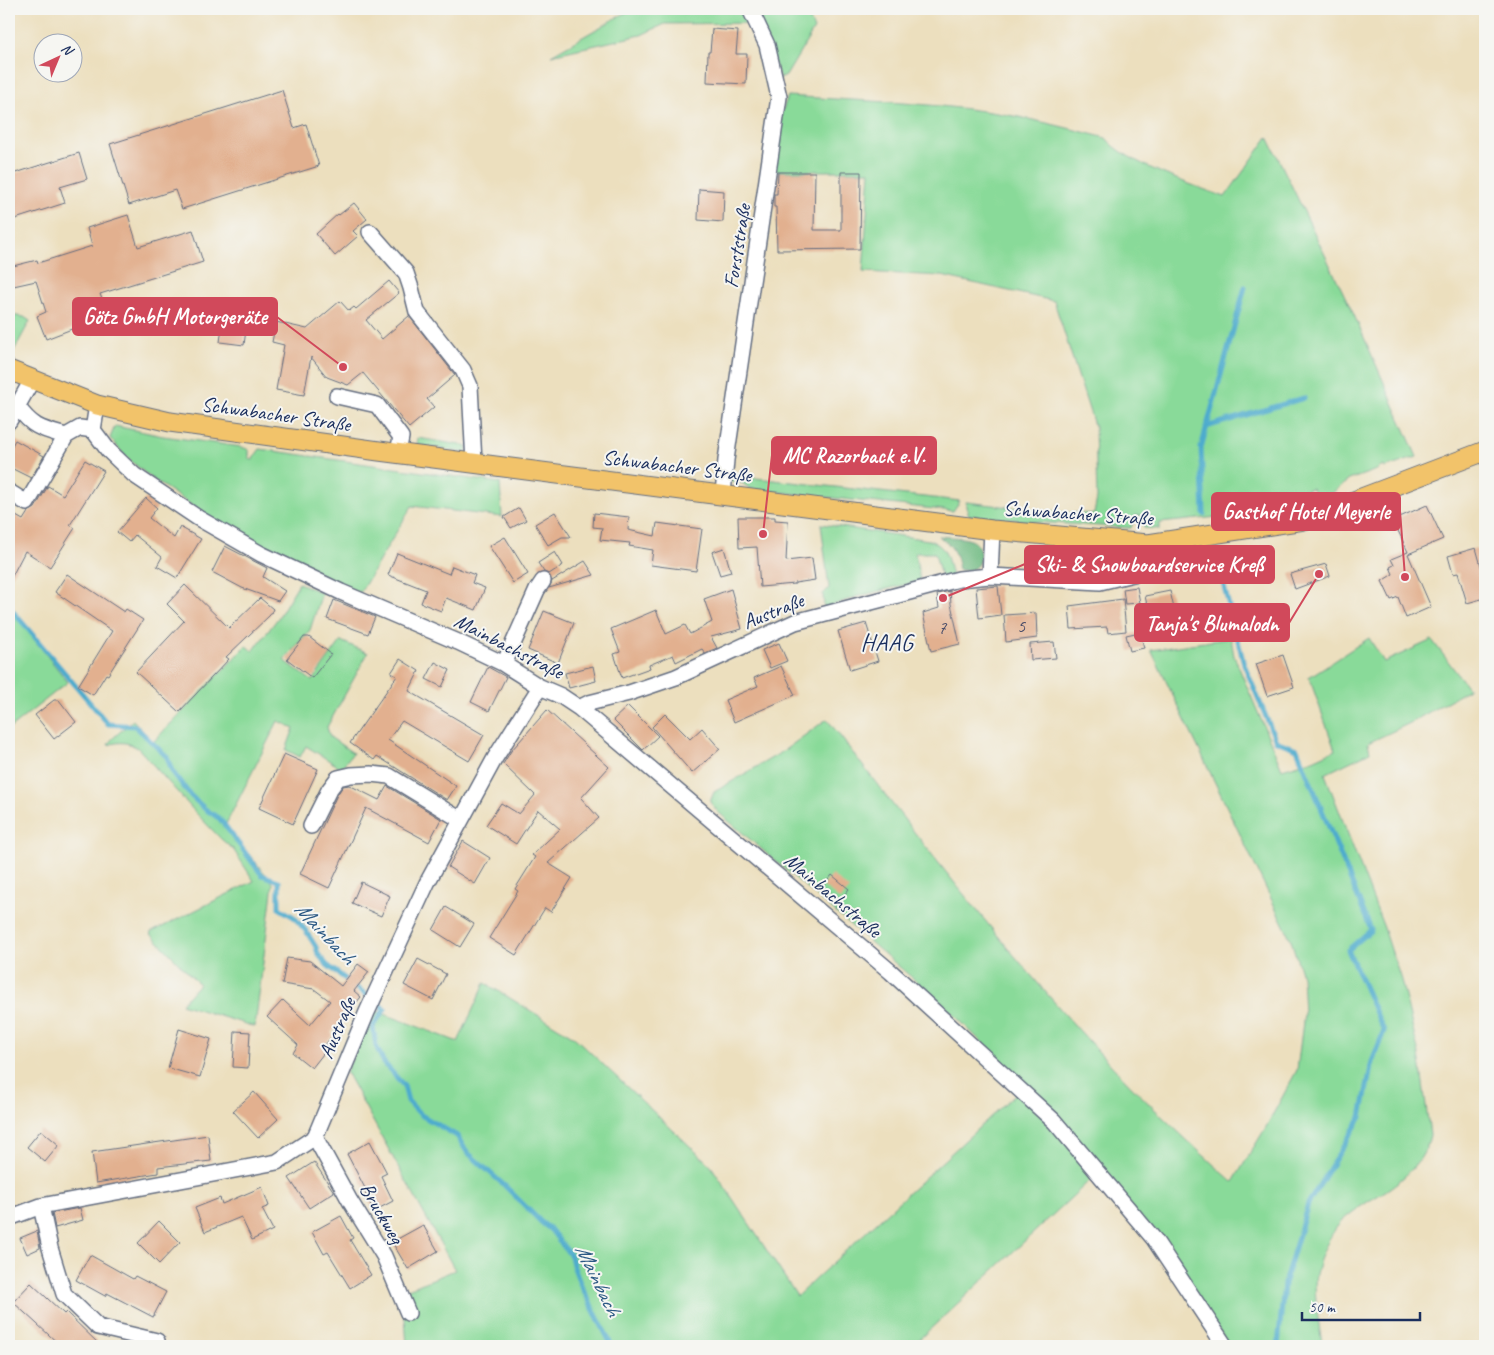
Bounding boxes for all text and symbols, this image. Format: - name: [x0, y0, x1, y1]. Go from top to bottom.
- north arrow: [32, 32, 82, 82]
- text: N: [58, 40, 77, 60]
- street label: Forststraße: [718, 200, 757, 290]
- callout: Götz GmbH Motorgeräte: [73, 298, 277, 335]
- text: Götz GmbH Motorgeräte: [83, 303, 270, 331]
- street label: Schwabacher Straße: [200, 391, 354, 438]
- callout: MC Razorback e.V.: [772, 437, 936, 474]
- text: MC Razorback e.V.: [783, 442, 926, 470]
- street label: Schwabacher Straße: [601, 444, 755, 488]
- callout: Gasthof Hotel Meyerle: [1212, 493, 1400, 530]
- street label: Schwabacher Straße: [1002, 495, 1156, 531]
- text: Gasthof Hotel Meyerle: [1222, 498, 1392, 526]
- callout: Ski- & Snowboardservice Kreß: [1025, 546, 1274, 583]
- text: Ski- & Snowboardservice Kreß: [1035, 551, 1267, 579]
- street label: Austraße: [739, 586, 809, 635]
- callout: Tanja's Blumalodn: [1135, 604, 1289, 641]
- street label: Mainbachstraße: [450, 607, 570, 686]
- text: Tanja's Blumalodn: [1145, 610, 1281, 638]
- house number: 5: [1017, 614, 1027, 638]
- house number: 7: [938, 616, 948, 640]
- district label: HAAG: [860, 627, 915, 657]
- street label: Mainbachstraße: [779, 847, 889, 945]
- water label: Mainbach: [289, 895, 363, 972]
- street label: Austraße: [313, 992, 362, 1062]
- street label: Bruckweg: [354, 1178, 411, 1250]
- water label: Mainbach: [569, 1239, 628, 1322]
- scale bar: [1302, 1290, 1419, 1322]
- text: 50 m: [1309, 1298, 1336, 1317]

